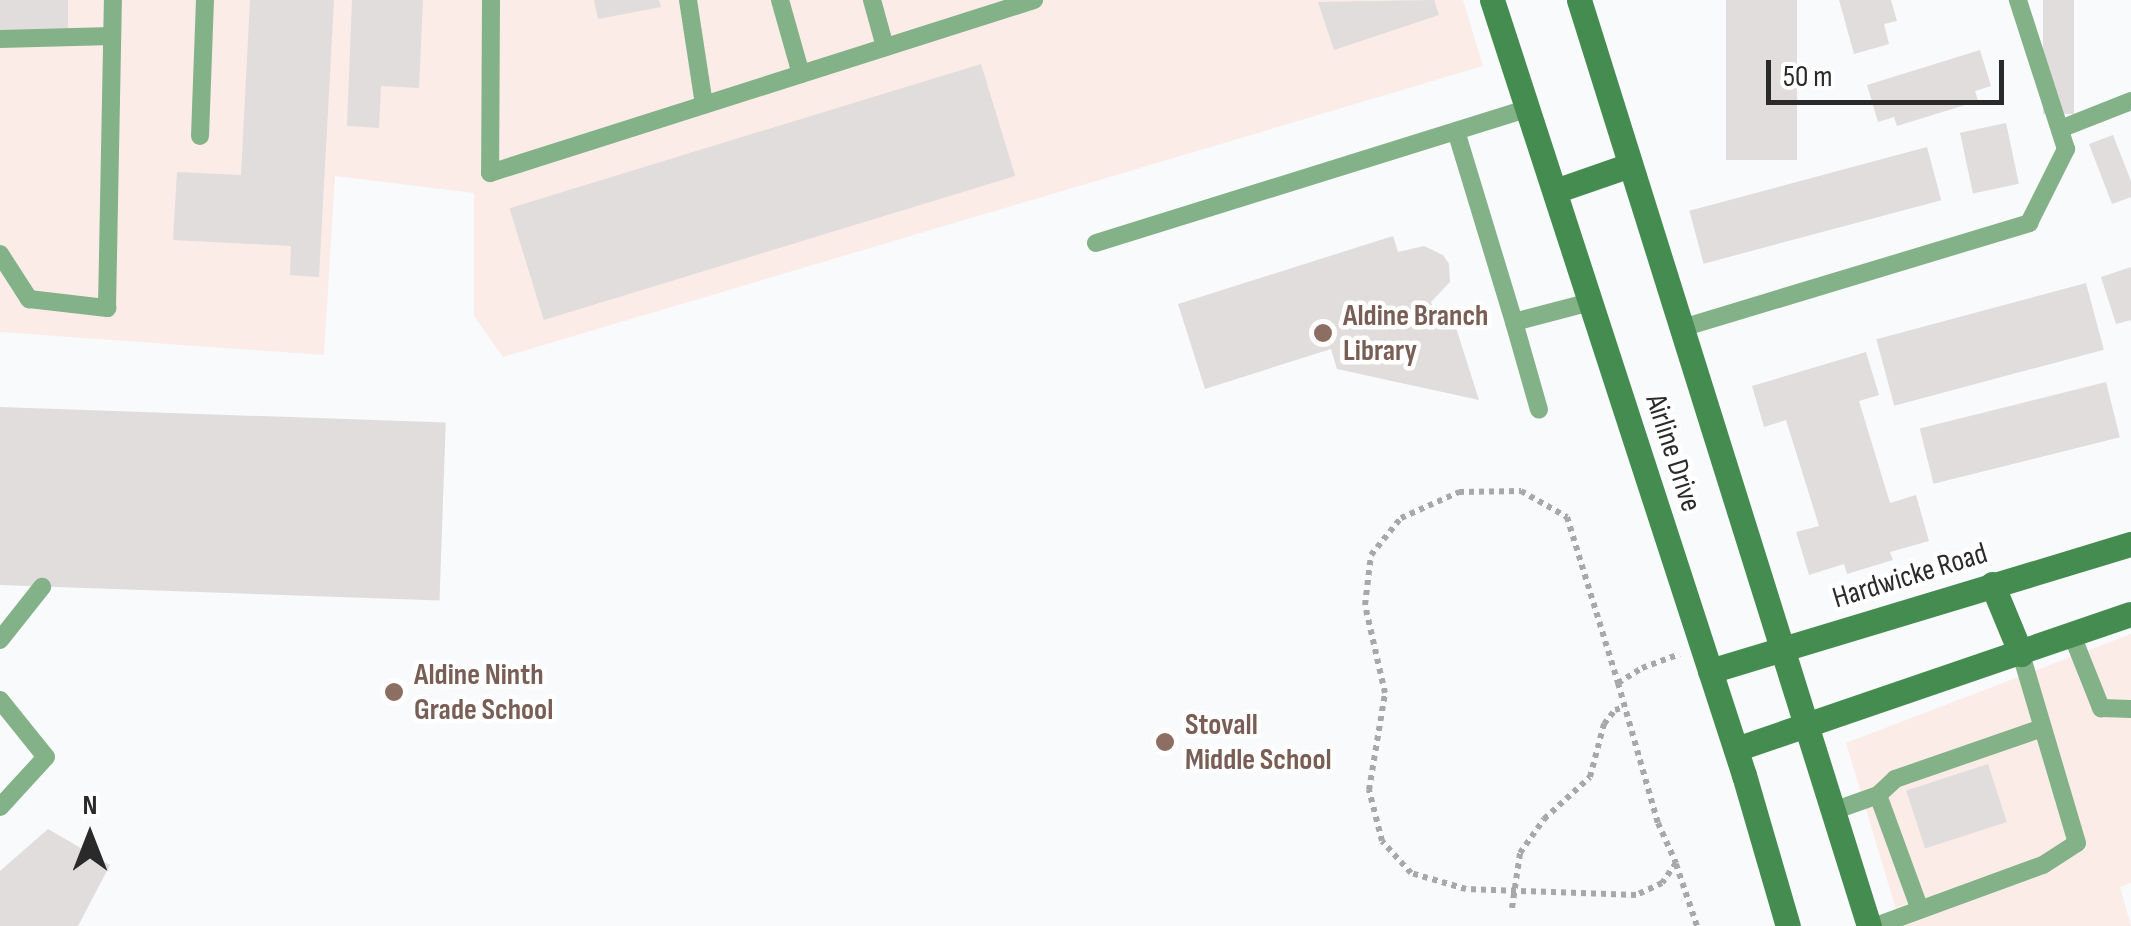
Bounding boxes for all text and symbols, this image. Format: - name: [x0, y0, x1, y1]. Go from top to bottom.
- scale bar: [1771, 40, 2008, 102]
- text: 50 m: [1783, 59, 1832, 95]
- place label: Aldine Branch Library: [1343, 298, 1488, 368]
- marker: Aldine Branch Library: [1312, 322, 1334, 344]
- street label: Airline Drive: [1637, 390, 1709, 516]
- street label: Hardwicke Road: [1828, 535, 1992, 617]
- place label: Aldine Ninth Grade School: [414, 657, 553, 728]
- marker: Aldine Ninth Grade School: [383, 681, 405, 703]
- place label: Stovall Middle School: [1185, 707, 1332, 778]
- marker: Stovall Middle School: [1154, 731, 1176, 753]
- north arrow: [40, 786, 140, 886]
- text: N: [83, 789, 97, 822]

